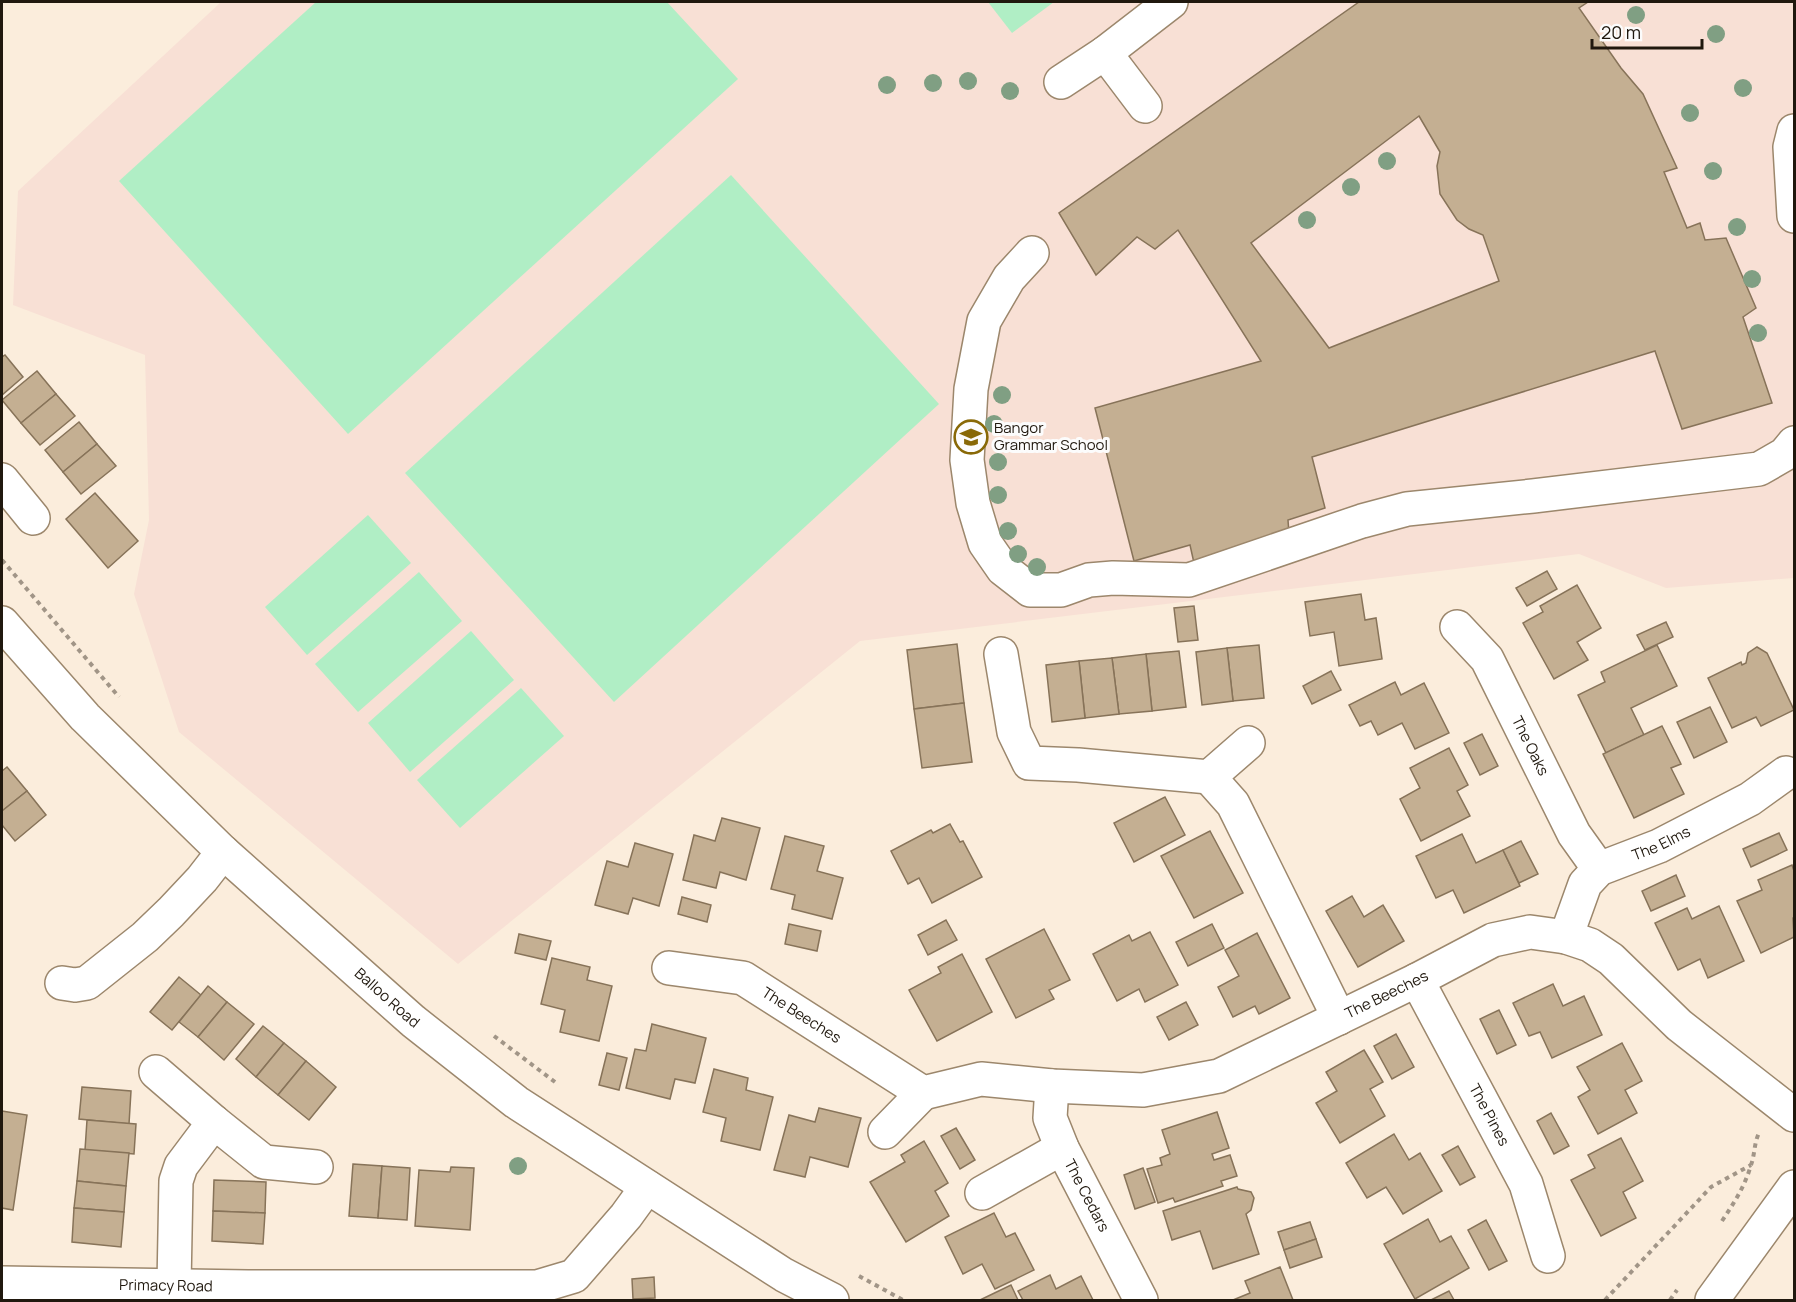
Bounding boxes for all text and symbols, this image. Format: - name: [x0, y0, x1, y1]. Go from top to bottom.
- scale bar: [1592, 12, 1702, 50]
- text: 20 m: [1601, 20, 1641, 44]
- place label: Bangor Grammar School: [994, 417, 1108, 455]
- school or university icon: Bangor Grammar School: [953, 419, 989, 455]
- street label: The Oaks: [1507, 712, 1554, 779]
- street label: The Elms: [1629, 821, 1694, 865]
- street label: Balloo Road: [350, 963, 424, 1032]
- street label: The Beeches: [1341, 965, 1432, 1023]
- street label: The Beeches: [758, 982, 846, 1048]
- street label: The Pines: [1464, 1080, 1515, 1150]
- street label: The Cedars: [1060, 1155, 1115, 1236]
- street label: Primacy Road: [119, 1274, 213, 1296]

